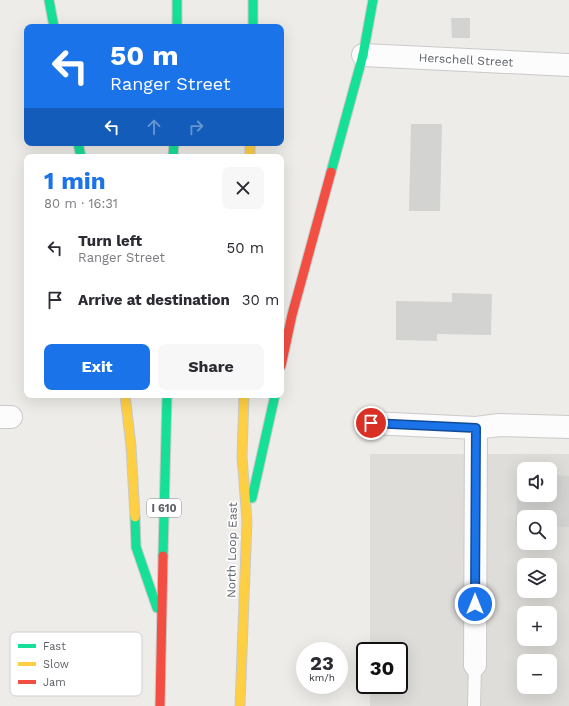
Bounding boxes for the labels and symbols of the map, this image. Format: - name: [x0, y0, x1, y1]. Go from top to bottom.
- street label: Herschell Street: [418, 51, 514, 69]
- pin: [354, 406, 388, 440]
- road number: I 610: [147, 499, 181, 517]
- street label: North Loop East: [224, 502, 240, 598]
- position arrow: [454, 583, 496, 625]
- legend: [10, 632, 142, 696]
- text: Fast: [43, 640, 66, 653]
- speed limit sign: 30: [356, 642, 408, 694]
- text: Slow: [43, 658, 69, 671]
- text: Jam: [43, 676, 66, 689]

